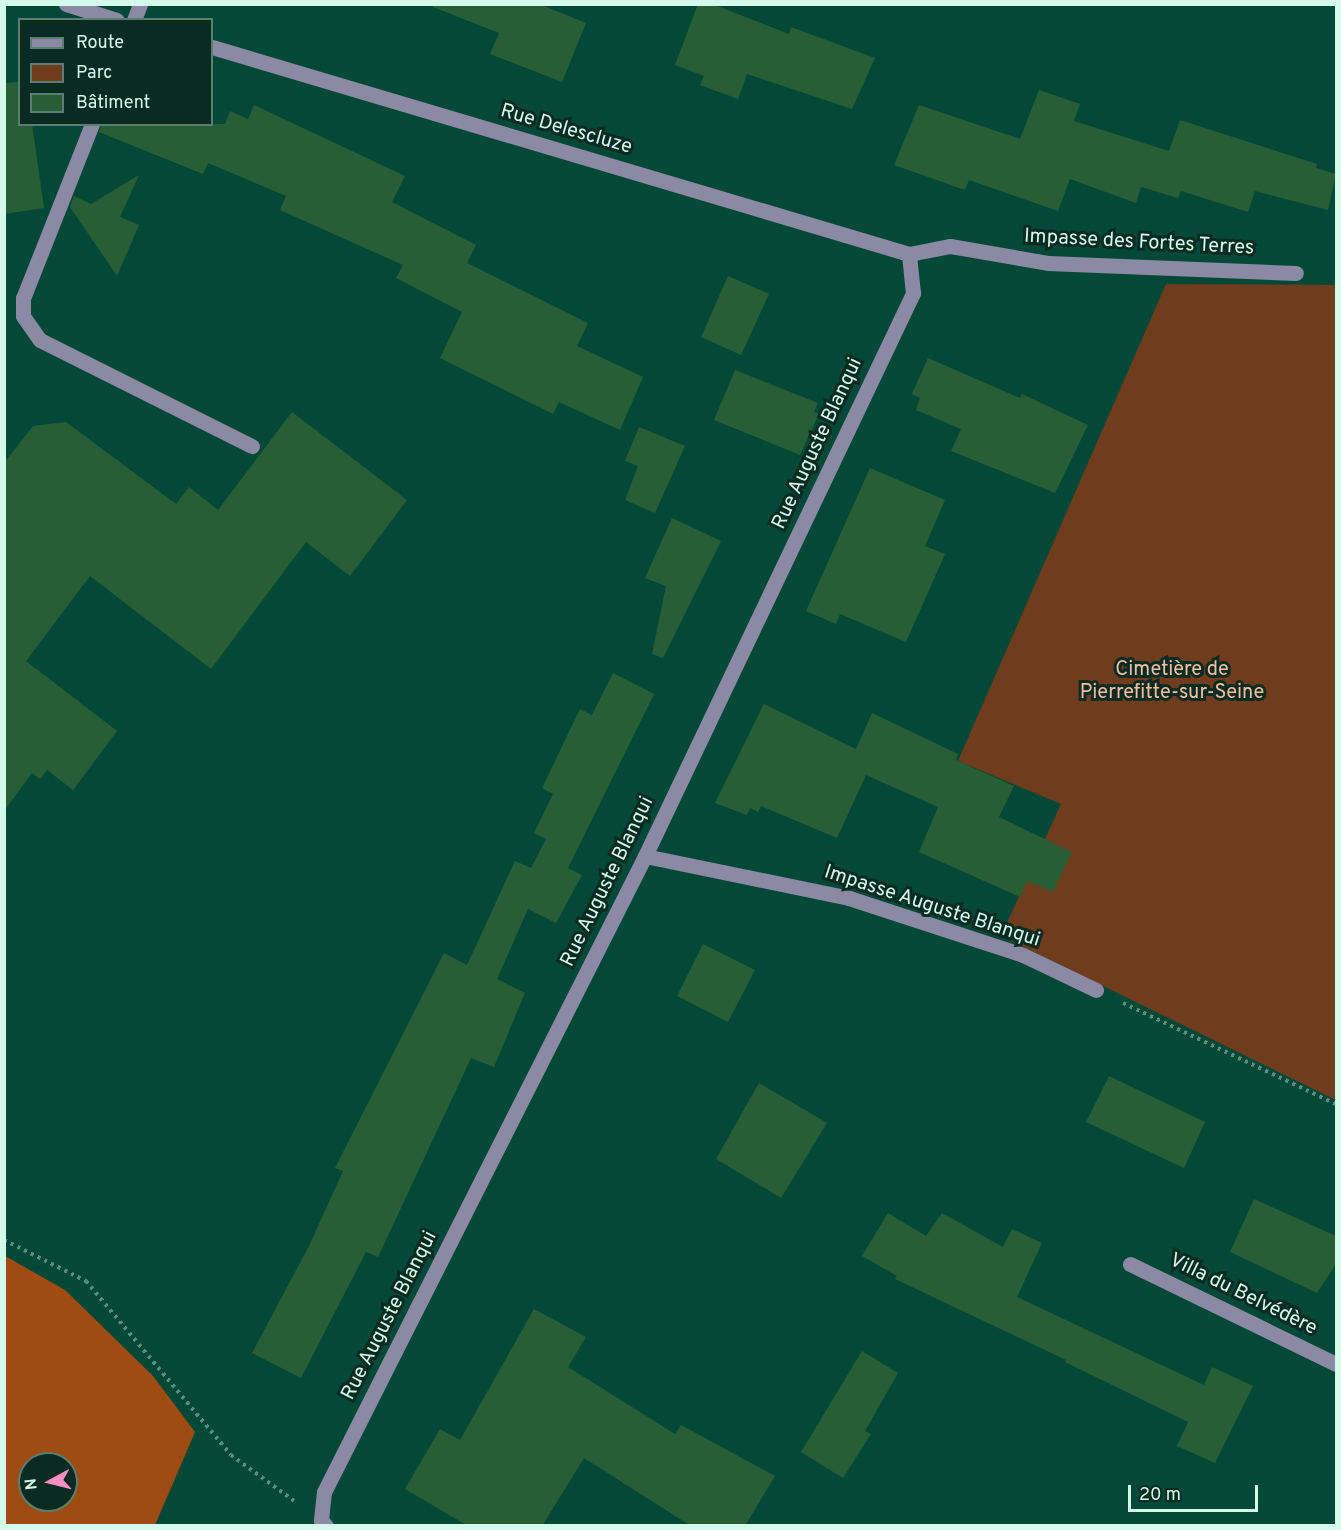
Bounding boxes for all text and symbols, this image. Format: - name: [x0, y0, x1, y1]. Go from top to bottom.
- legend: [18, 18, 213, 126]
- text: Route: [76, 32, 124, 55]
- text: Parc: [76, 62, 112, 85]
- text: Bâtiment: [76, 92, 150, 115]
- street label: Rue Delescluze: [497, 100, 635, 160]
- street label: Impasse des Fortes Terres: [1023, 225, 1255, 261]
- street label: Rue Auguste Blanqui: [768, 354, 868, 534]
- park label: Cimetière de Pierrefitte-sur-Seine: [1080, 658, 1264, 705]
- street label: Rue Auguste Blanqui: [556, 793, 660, 971]
- street label: Impasse Auguste Blanqui: [821, 861, 1043, 953]
- street label: Rue Auguste Blanqui: [337, 1227, 443, 1405]
- street label: Villa du Belvédère: [1165, 1249, 1321, 1341]
- north arrow: [18, 1452, 78, 1512]
- scale bar: [1131, 1473, 1262, 1511]
- text: N: [21, 1477, 43, 1491]
- text: 20 m: [1139, 1484, 1181, 1507]

